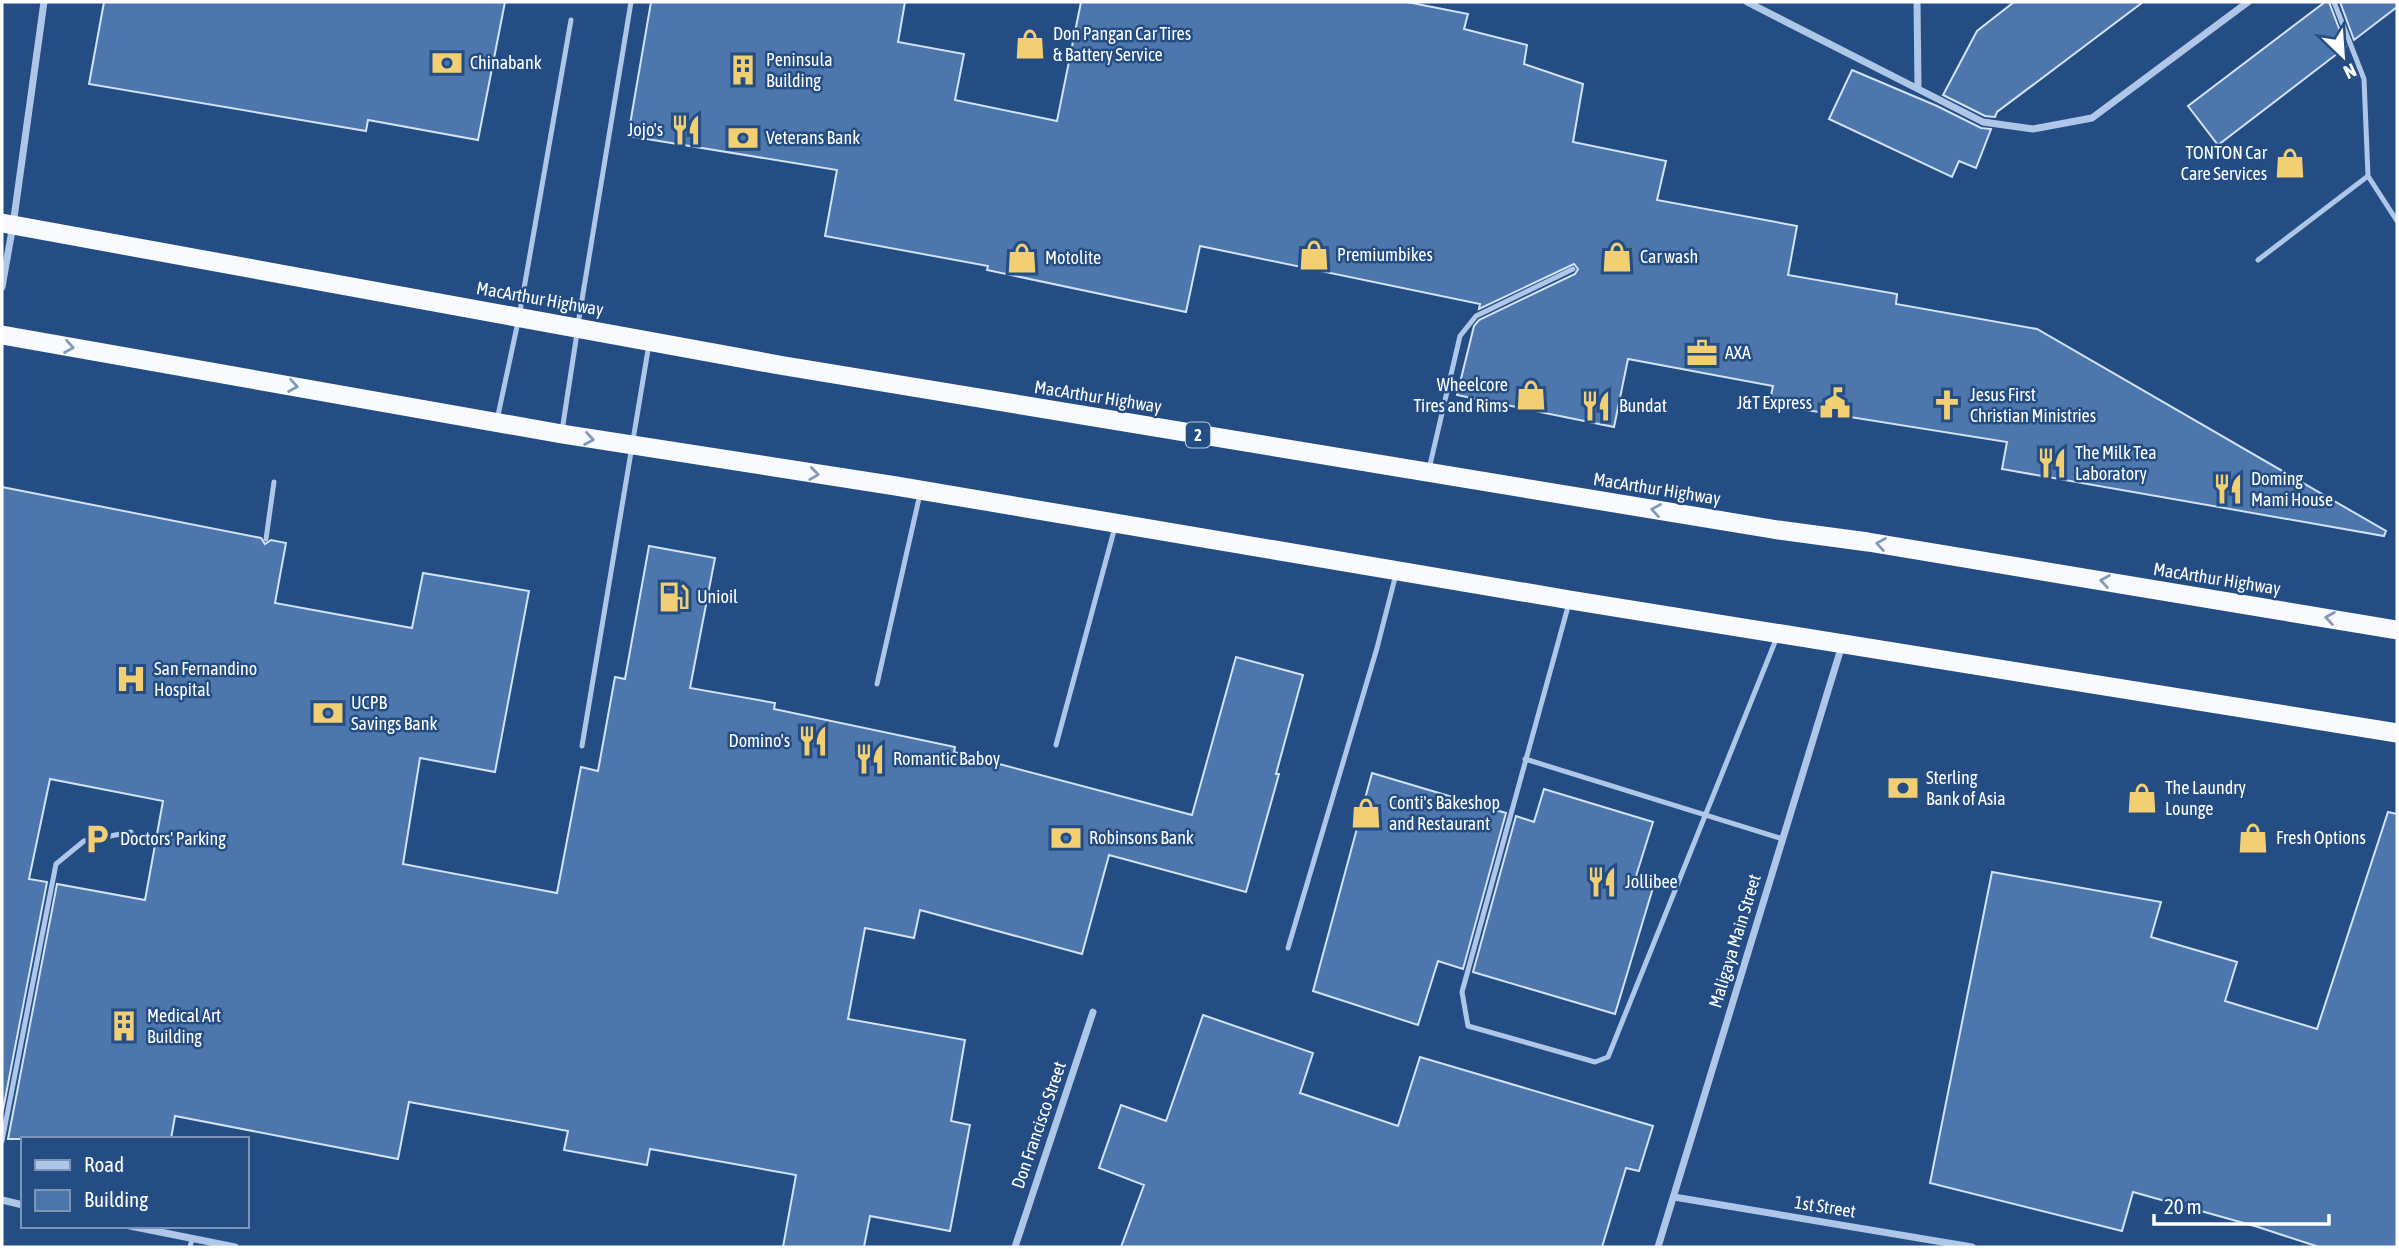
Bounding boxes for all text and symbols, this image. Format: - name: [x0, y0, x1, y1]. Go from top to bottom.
- north arrow: [2308, 21, 2378, 91]
- place label: Don Pangan Car Tires & Battery Service: [1053, 23, 1191, 65]
- shop icon: Don Pangan Car Tires & Battery Service: [1013, 27, 1047, 61]
- bank icon: Chinabank: [430, 46, 464, 80]
- place label: Peninsula Building: [766, 49, 833, 91]
- place label: Chinabank: [470, 52, 542, 73]
- building icon: Peninsula Building: [726, 53, 760, 87]
- text: N: [2340, 59, 2360, 84]
- restaurant icon: Jojo's: [669, 113, 703, 147]
- place label: Jojo's: [628, 119, 663, 140]
- bank icon: Veterans Bank: [726, 121, 760, 155]
- place label: Veterans Bank: [766, 127, 860, 148]
- place label: TONTON Car Care Services: [2181, 142, 2268, 184]
- shop icon: TONTON Car Care Services: [2273, 146, 2307, 180]
- shop icon: Premiumbikes: [1297, 238, 1331, 272]
- shop icon: Car wash: [1600, 240, 1634, 274]
- shop icon: Motolite: [1005, 241, 1039, 275]
- place label: Premiumbikes: [1337, 244, 1433, 265]
- place label: Car wash: [1640, 246, 1698, 267]
- place label: Motolite: [1045, 247, 1101, 268]
- street label: MacArthur Highway: [475, 277, 605, 320]
- office icon: AXA: [1685, 336, 1719, 370]
- one-way arrow: [63, 339, 75, 354]
- place label: AXA: [1725, 342, 1751, 363]
- place label: Wheelcore Tires and Rims: [1413, 374, 1508, 416]
- street label: MacArthur Highway: [1033, 376, 1163, 417]
- one-way arrow: [287, 377, 299, 392]
- shop icon: Wheelcore Tires and Rims: [1514, 378, 1548, 412]
- place label: Jesus First Christian Ministries: [1970, 384, 2096, 426]
- public building icon: J&T Express: [1818, 386, 1852, 420]
- church icon: Jesus First Christian Ministries: [1930, 388, 1964, 422]
- restaurant icon: Bundat: [1579, 389, 1613, 423]
- place label: J&T Express: [1737, 392, 1812, 413]
- place label: Bundat: [1619, 395, 1667, 416]
- road number: 2: [1186, 422, 1210, 448]
- one-way arrow: [584, 431, 595, 446]
- place label: The Milk Tea Laboratory: [2075, 442, 2157, 484]
- restaurant icon: The Milk Tea Laboratory: [2035, 446, 2069, 480]
- one-way arrow: [808, 467, 820, 482]
- street label: MacArthur Highway: [1592, 468, 1722, 509]
- place label: Doming Mami House: [2251, 468, 2333, 510]
- restaurant icon: Doming Mami House: [2211, 472, 2245, 506]
- one-way arrow: [1650, 503, 1662, 518]
- one-way arrow: [1875, 537, 1887, 552]
- street label: MacArthur Highway: [2152, 558, 2282, 599]
- one-way arrow: [2100, 574, 2111, 589]
- fuel station icon: Unioil: [657, 580, 691, 614]
- place label: Unioil: [697, 586, 738, 607]
- one-way arrow: [2324, 611, 2336, 626]
- place label: San Fernandino Hospital: [154, 658, 257, 700]
- hospital icon: San Fernandino Hospital: [114, 662, 148, 696]
- place label: UCPB Savings Bank: [351, 692, 437, 734]
- bank icon: UCPB Savings Bank: [311, 696, 345, 730]
- restaurant icon: Domino's: [796, 724, 830, 758]
- place label: Domino's: [729, 730, 790, 751]
- restaurant icon: Romantic Baboy: [853, 742, 887, 776]
- place label: Romantic Baboy: [893, 748, 1000, 769]
- place label: Sterling Bank of Asia: [1926, 767, 2006, 809]
- bank icon: Sterling Bank of Asia: [1886, 771, 1920, 805]
- place label: The Laundry Lounge: [2165, 777, 2246, 819]
- shop icon: The Laundry Lounge: [2125, 781, 2159, 815]
- place label: Conti's Bakeshop and Restaurant: [1389, 792, 1500, 834]
- shop icon: Conti's Bakeshop and Restaurant: [1349, 796, 1383, 830]
- bank icon: Robinsons Bank: [1049, 821, 1083, 855]
- shop icon: Fresh Options: [2236, 821, 2270, 855]
- parking icon: Doctors' Parking: [80, 822, 114, 856]
- place label: Robinsons Bank: [1089, 827, 1194, 848]
- place label: Fresh Options: [2276, 827, 2366, 848]
- place label: Doctors' Parking: [120, 828, 226, 849]
- restaurant icon: Jollibee: [1585, 865, 1619, 899]
- place label: Jollibee: [1625, 871, 1678, 892]
- street label: Maligaya Main Street: [1704, 872, 1765, 1010]
- place label: Medical Art Building: [147, 1005, 221, 1047]
- building icon: Medical Art Building: [107, 1009, 141, 1043]
- street label: Don Francisco Street: [1007, 1059, 1070, 1191]
- legend: [21, 1137, 248, 1228]
- text: Road: [84, 1152, 124, 1176]
- scale bar: [2154, 1182, 2329, 1226]
- text: Building: [84, 1187, 148, 1211]
- street label: 1st Street: [1793, 1191, 1857, 1222]
- text: 20 m: [2164, 1194, 2202, 1218]

